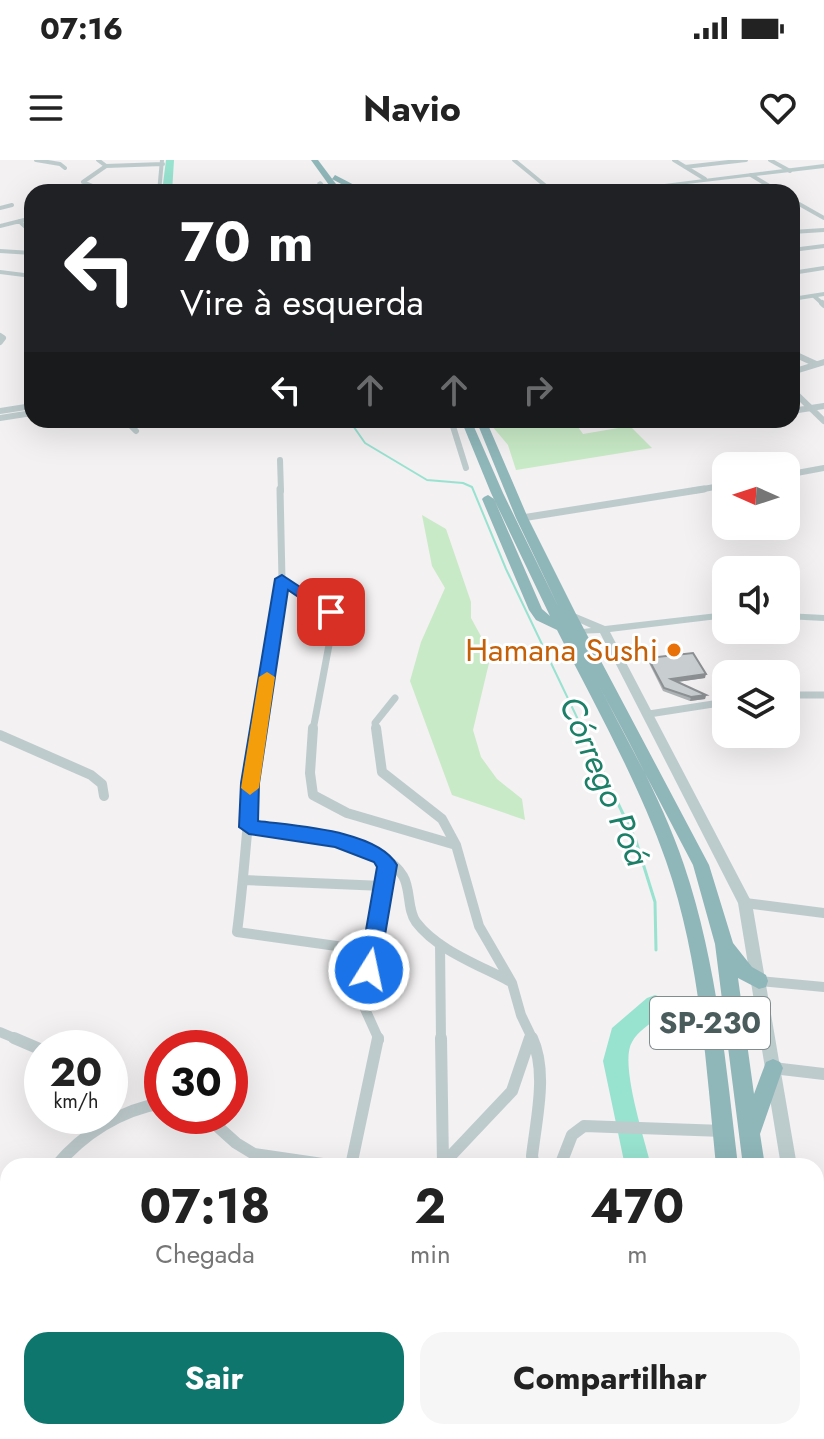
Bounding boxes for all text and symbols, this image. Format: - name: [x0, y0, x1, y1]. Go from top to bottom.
- text: 07:16: [40, 7, 123, 50]
- text: Navio: [363, 82, 461, 134]
- icon: menu: [24, 86, 68, 130]
- icon: heart: [756, 86, 800, 130]
- text: 70 m: [180, 201, 314, 282]
- icon: left: [48, 216, 152, 320]
- text: Vire à esquerda: [180, 276, 424, 328]
- icon: left: [264, 368, 308, 412]
- icon: ahead: [348, 368, 392, 412]
- icon: ahead: [432, 368, 476, 412]
- icon: right: [516, 368, 560, 412]
- north arrow: [712, 452, 800, 540]
- map controls: [712, 452, 800, 748]
- button: sound: [712, 556, 800, 644]
- pin: [297, 578, 365, 646]
- icon: arrive: [309, 590, 353, 634]
- place label: Hamana Sushi: [465, 627, 658, 673]
- marker: Hamana Sushi: [665, 641, 683, 659]
- button: layers: [712, 660, 800, 748]
- water label: Córrego Poá: [547, 688, 662, 874]
- position arrow: [327, 928, 411, 1012]
- road number: SP-230: [650, 997, 770, 1049]
- speed limit sign: 30: [144, 1030, 248, 1134]
- text: 20: [50, 1043, 102, 1101]
- text: km/h: [53, 1087, 99, 1116]
- text: 07:18: [140, 1172, 270, 1241]
- text: 2: [414, 1172, 446, 1241]
- text: 470: [590, 1172, 684, 1241]
- text: Chegada: [155, 1235, 255, 1273]
- text: min: [410, 1235, 451, 1273]
- text: m: [627, 1235, 647, 1273]
- button: Sair: [24, 1332, 404, 1424]
- button: Compartilhar: [420, 1332, 800, 1424]

